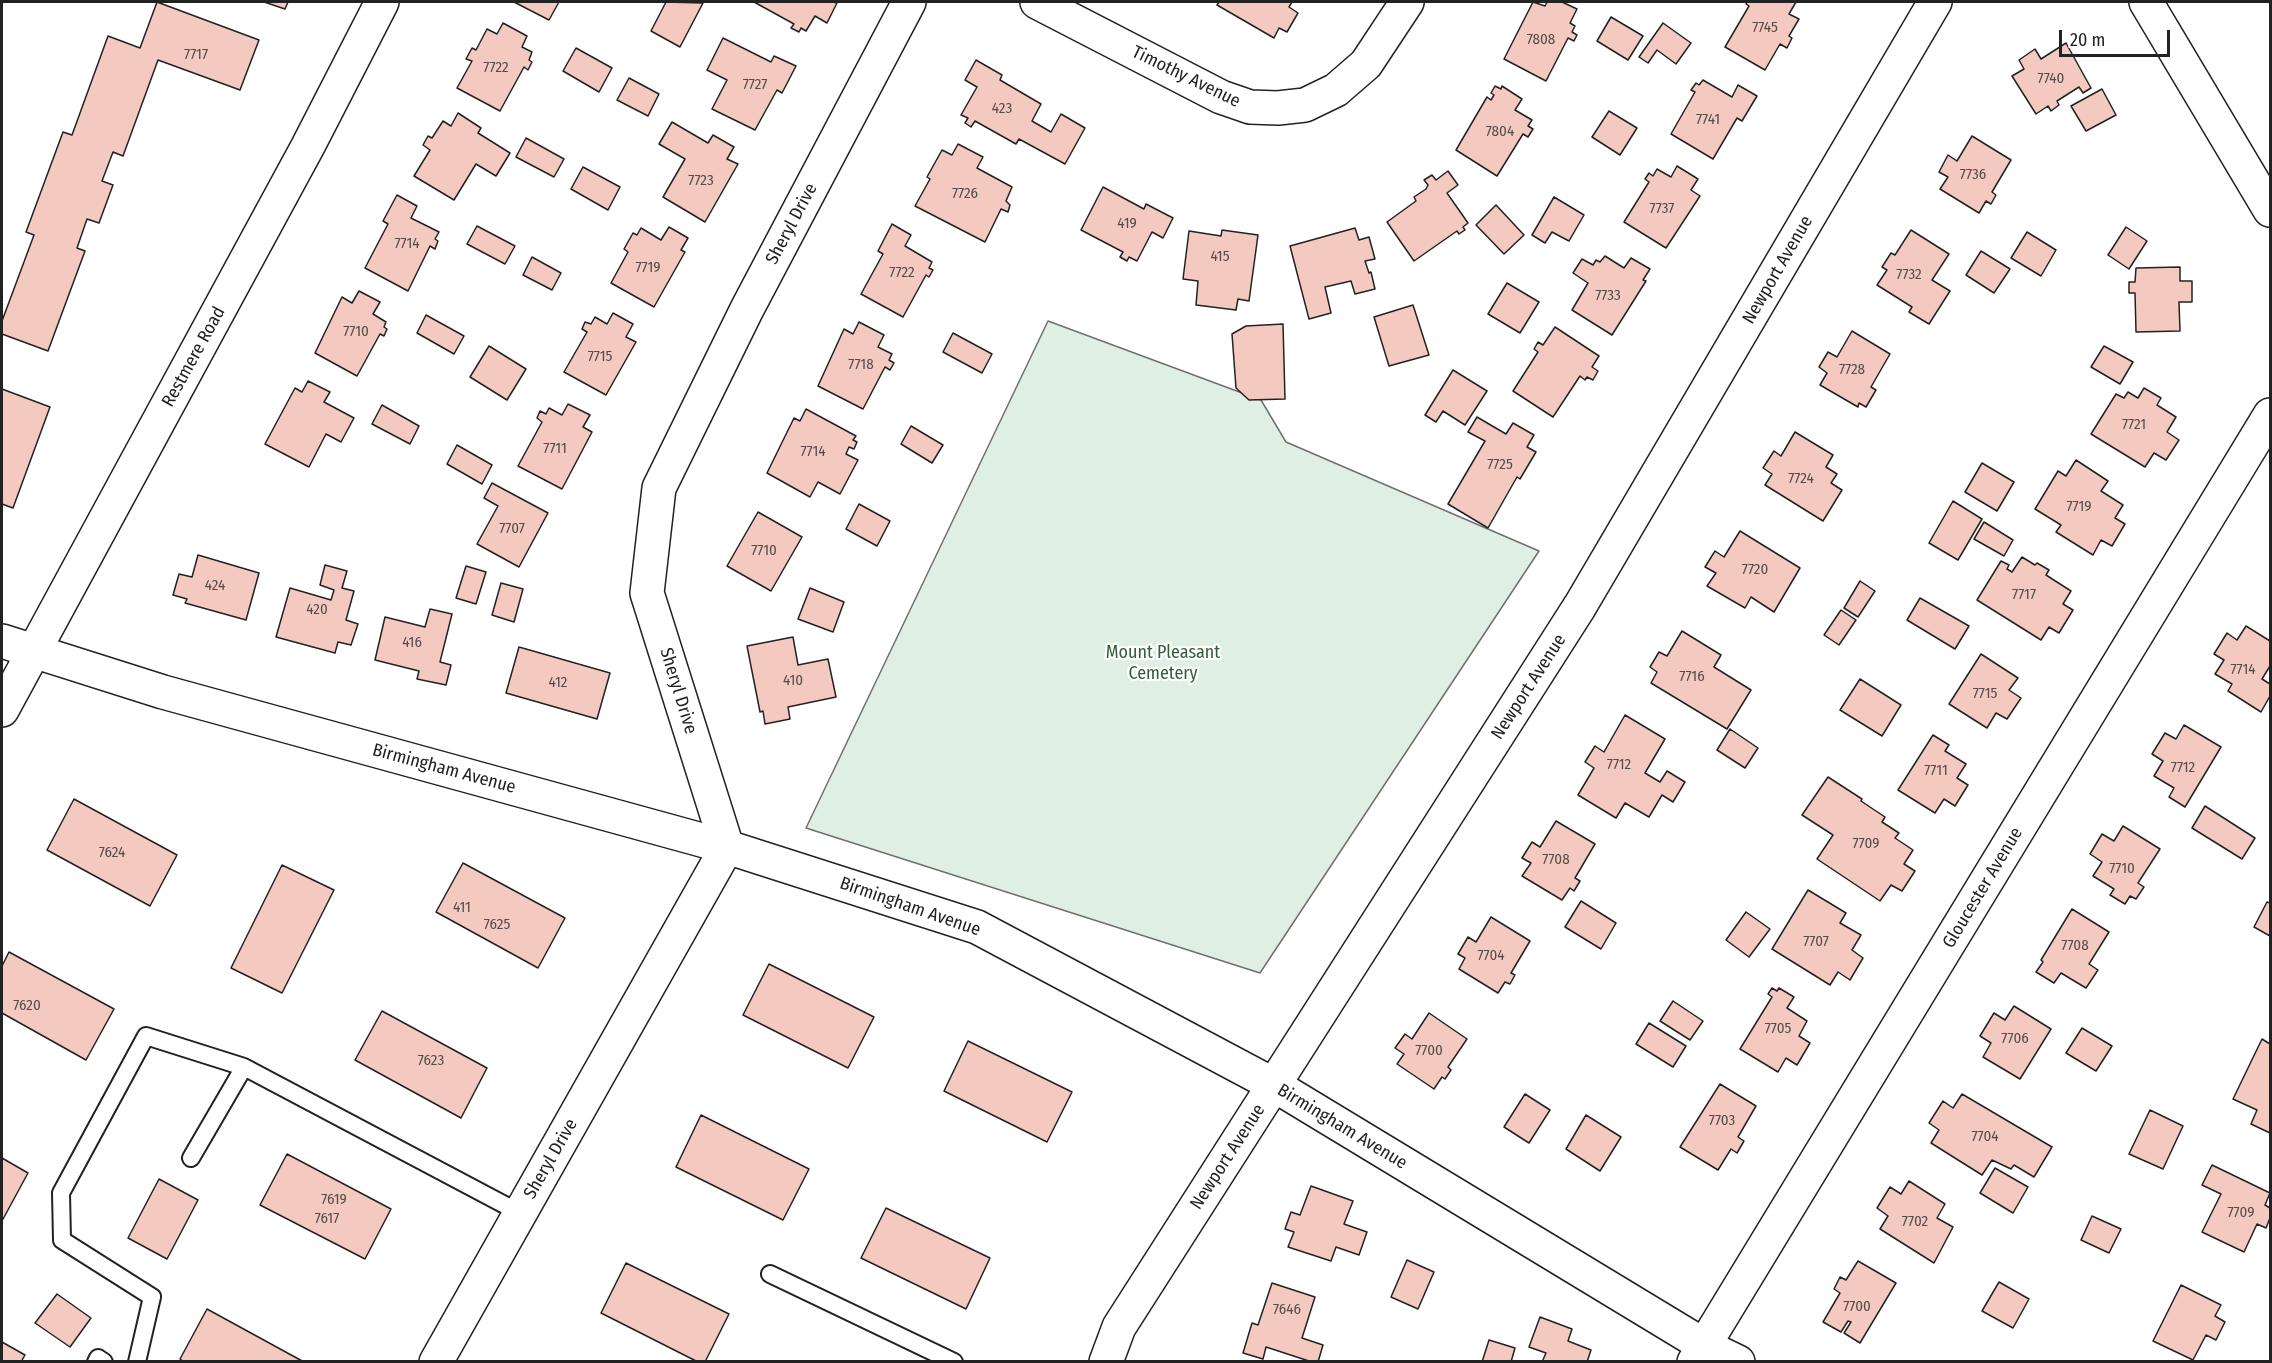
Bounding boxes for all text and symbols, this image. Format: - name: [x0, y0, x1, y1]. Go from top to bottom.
- scale bar: [2062, 18, 2173, 56]
- house number: 7745: [1752, 19, 1778, 37]
- text: 20 m: [2070, 29, 2105, 51]
- house number: 7808: [1527, 31, 1555, 49]
- street label: Timothy Avenue: [1128, 41, 1244, 113]
- house number: 7717: [184, 46, 208, 64]
- house number: 7722: [483, 59, 509, 77]
- house number: 7740: [2038, 70, 2064, 88]
- house number: 7727: [743, 76, 767, 94]
- house number: 423: [992, 100, 1012, 118]
- house number: 7741: [1696, 111, 1720, 129]
- house number: 7804: [1486, 123, 1514, 141]
- house number: 7736: [1960, 166, 1986, 184]
- house number: 7723: [688, 172, 714, 190]
- street label: Sheryl Drive: [762, 180, 822, 268]
- house number: 7726: [952, 185, 978, 203]
- house number: 7737: [1650, 200, 1674, 218]
- street label: Newport Avenue: [1738, 212, 1818, 328]
- house number: 419: [1117, 215, 1137, 233]
- house number: 7714: [394, 235, 420, 253]
- house number: 415: [1210, 248, 1230, 266]
- house number: 7719: [635, 259, 661, 277]
- house number: 7722: [889, 264, 915, 282]
- house number: 7732: [1896, 266, 1922, 284]
- house number: 7733: [1595, 287, 1621, 305]
- street label: Restmere Road: [158, 303, 230, 411]
- house number: 7710: [343, 323, 369, 341]
- house number: 7715: [588, 348, 612, 366]
- house number: 7718: [848, 356, 874, 374]
- house number: 7728: [1839, 361, 1865, 379]
- house number: 7721: [2122, 416, 2146, 434]
- house number: 7711: [543, 440, 567, 458]
- house number: 7714: [800, 443, 826, 461]
- house number: 7725: [1487, 456, 1513, 474]
- house number: 7724: [1788, 470, 1814, 488]
- house number: 7719: [2066, 498, 2092, 516]
- house number: 7707: [499, 520, 525, 538]
- house number: 7710: [751, 542, 777, 560]
- house number: 7720: [1742, 561, 1768, 579]
- house number: 424: [205, 577, 225, 595]
- house number: 7717: [2012, 586, 2036, 604]
- house number: 420: [306, 601, 328, 619]
- street label: Newport Avenue: [1487, 630, 1571, 744]
- house number: 416: [402, 634, 422, 652]
- park label: Mount Pleasant Cemetery: [1106, 642, 1220, 684]
- street label: Sheryl Drive: [655, 645, 701, 737]
- house number: 7714: [2230, 661, 2256, 679]
- house number: 7716: [1679, 668, 1705, 686]
- house number: 410: [783, 672, 803, 690]
- house number: 412: [549, 674, 567, 692]
- house number: 7715: [1973, 685, 1997, 703]
- street label: Birmingham Avenue: [370, 739, 518, 799]
- house number: 7712: [1607, 756, 1631, 774]
- house number: 7712: [2171, 759, 2195, 777]
- house number: 7711: [1924, 762, 1948, 780]
- street label: Gloucester Avenue: [1938, 824, 2028, 952]
- house number: 7709: [1852, 835, 1880, 853]
- house number: 7624: [99, 844, 125, 862]
- house number: 7708: [1542, 851, 1570, 869]
- house number: 7710: [2109, 860, 2135, 878]
- street label: Birmingham Avenue: [837, 873, 983, 941]
- house number: 411: [453, 899, 471, 917]
- house number: 7625: [484, 916, 510, 934]
- house number: 7707: [1803, 933, 1829, 951]
- house number: 7708: [2061, 937, 2089, 955]
- house number: 7704: [1477, 947, 1505, 965]
- house number: 7620: [13, 997, 41, 1015]
- house number: 7705: [1765, 1020, 1791, 1038]
- house number: 7706: [2001, 1030, 2029, 1048]
- house number: 7700: [1415, 1042, 1443, 1060]
- house number: 7623: [418, 1052, 444, 1070]
- street label: Birmingham Avenue: [1273, 1080, 1411, 1174]
- street label: Newport Avenue: [1186, 1100, 1270, 1214]
- house number: 7703: [1709, 1112, 1735, 1130]
- street label: Sheryl Drive: [519, 1115, 583, 1203]
- house number: 7704: [1971, 1128, 1999, 1146]
- house number: 7619: [321, 1191, 347, 1209]
- house number: 7709: [2227, 1204, 2255, 1222]
- house number: 7617: [315, 1210, 339, 1228]
- house number: 7702: [1902, 1213, 1928, 1231]
- house number: 7700: [1843, 1298, 1871, 1316]
- house number: 7646: [1273, 1301, 1301, 1319]

